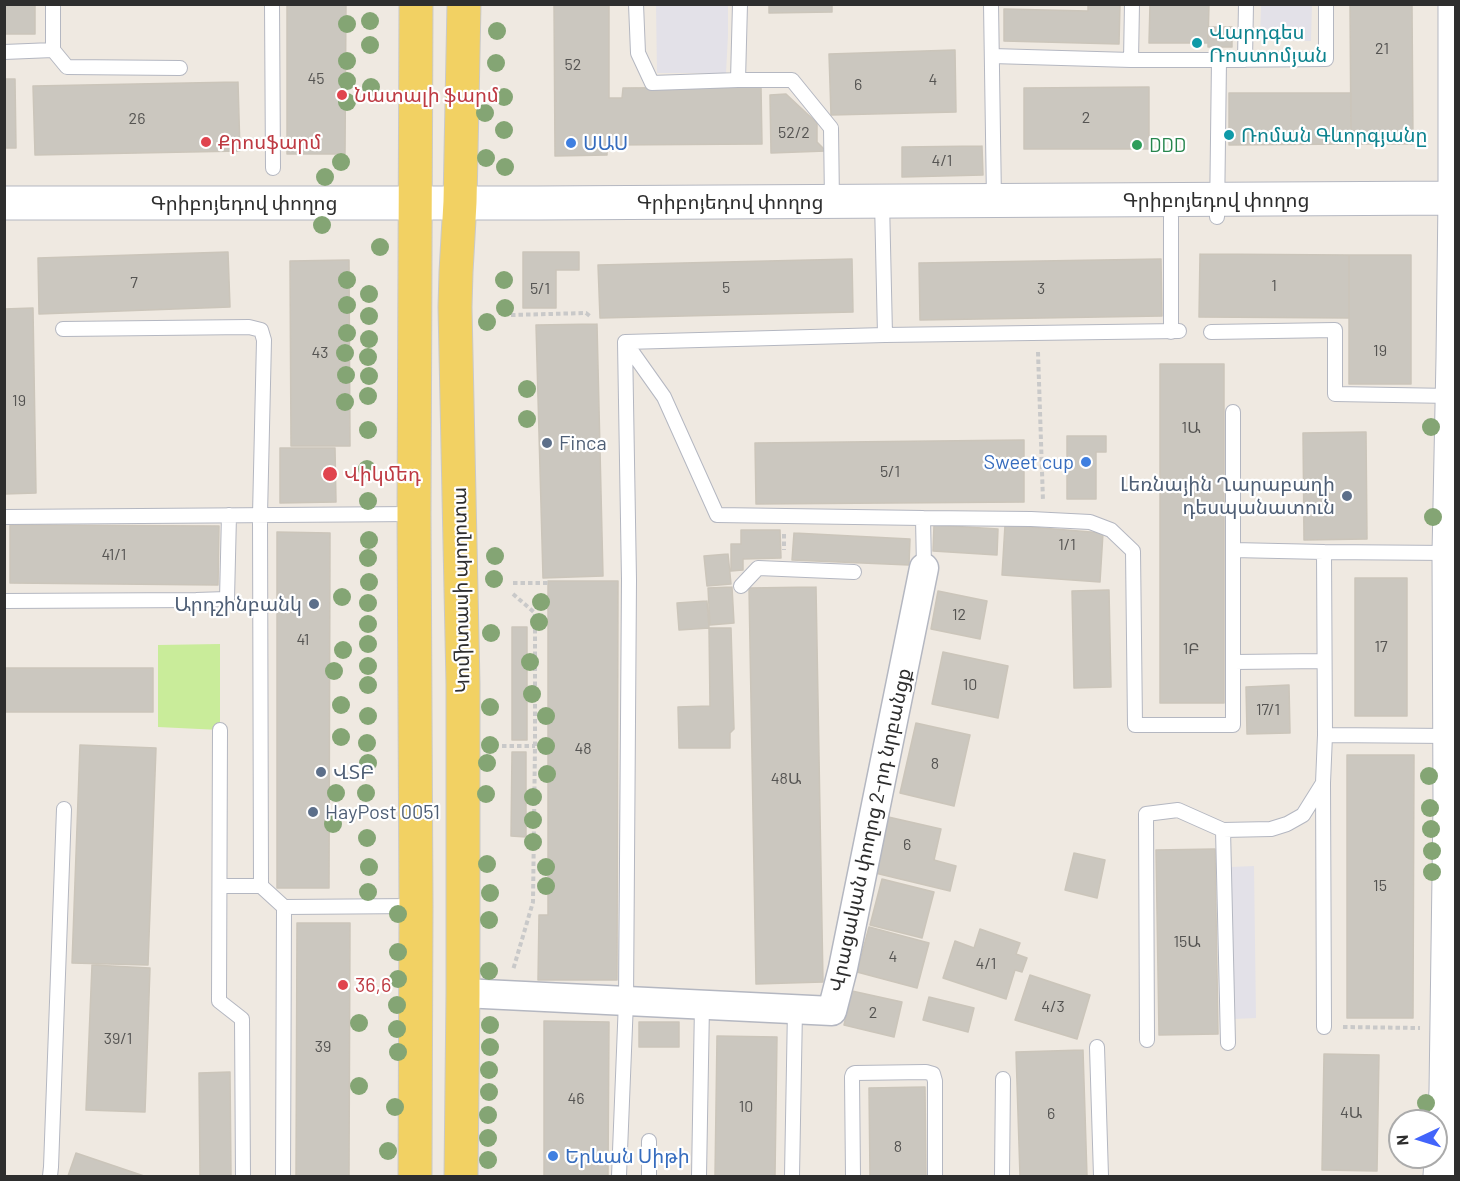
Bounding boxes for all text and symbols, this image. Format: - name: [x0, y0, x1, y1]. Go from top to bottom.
- place label: Վարդգես Ռոստոմյան: [1209, 20, 1327, 67]
- marker: Վարդգես Ռոստոմյան: [1190, 36, 1204, 50]
- house number: 21: [1375, 39, 1389, 59]
- house number: 52: [565, 55, 581, 75]
- house number: 45: [307, 69, 325, 89]
- house number: 4: [929, 70, 937, 90]
- house number: 6: [854, 75, 862, 95]
- place label: Նատալի ֆարմ: [354, 83, 499, 107]
- marker: Նատալի ֆարմ: [335, 88, 349, 102]
- house number: 2: [1082, 108, 1090, 128]
- house number: 26: [129, 109, 145, 129]
- house number: 52/2: [778, 123, 810, 143]
- place label: Ռոման Գևորգյանը: [1241, 123, 1427, 147]
- marker: Ռոման Գևորգյանը: [1222, 128, 1236, 142]
- place label: Քրոսֆարմ: [218, 130, 321, 154]
- place label: ՍԱՍ: [583, 131, 628, 155]
- place label: DDD: [1149, 133, 1186, 157]
- marker: Քրոսֆարմ: [199, 135, 213, 149]
- marker: ՍԱՍ: [564, 136, 578, 150]
- marker: DDD: [1130, 138, 1144, 152]
- house number: 4/1: [932, 151, 952, 171]
- street label: Գրիբոյեդով փողոց: [1123, 188, 1309, 212]
- street label: Գրիբոյեդով փողոց: [637, 190, 823, 214]
- street label: Գրիբոյեդով փողոց: [151, 191, 337, 215]
- house number: 7: [130, 273, 138, 293]
- house number: 1: [1271, 276, 1277, 296]
- house number: 5: [722, 278, 730, 298]
- house number: 5/1: [530, 279, 550, 299]
- house number: 3: [1037, 279, 1045, 299]
- house number: 19: [1373, 341, 1387, 361]
- house number: 43: [311, 343, 329, 363]
- house number: 19: [12, 391, 26, 411]
- house number: 1Ա: [1182, 418, 1200, 438]
- place label: Finca: [559, 431, 607, 455]
- marker: Finca: [540, 436, 554, 450]
- place label: Sweet cup: [984, 450, 1074, 474]
- marker: Sweet cup: [1079, 455, 1093, 469]
- place label: Վիկմեդ: [344, 462, 421, 486]
- house number: 5/1: [880, 462, 900, 482]
- marker: Վիկմեդ: [321, 465, 339, 483]
- place label: Լեռնային Ղարաբաղի դեսպանատուն: [1120, 472, 1335, 519]
- street label: Կոմիտասի պողոտա: [447, 487, 475, 693]
- marker: Լեռնային Ղարաբաղի դեսպանատուն: [1340, 489, 1354, 503]
- house number: 1/1: [1058, 535, 1076, 555]
- house number: 41/1: [102, 545, 126, 565]
- place label: Արդշինբանկ: [174, 592, 302, 616]
- marker: Արդշինբանկ: [307, 597, 321, 611]
- house number: 12: [952, 605, 966, 625]
- house number: 41: [297, 630, 309, 650]
- house number: 17: [1374, 637, 1388, 657]
- house number: 1Բ: [1183, 639, 1199, 659]
- street label: Վրացական փողոց 2-րդ նրբանցք: [824, 666, 916, 994]
- house number: 10: [963, 675, 977, 695]
- house number: 17/1: [1256, 700, 1280, 720]
- house number: 48: [574, 739, 592, 759]
- house number: 8: [931, 754, 939, 774]
- place label: ՎՏԲ: [333, 760, 374, 784]
- marker: ՎՏԲ: [314, 765, 328, 779]
- house number: 48Ա: [771, 769, 801, 789]
- place label: HayPost 0051: [325, 800, 440, 824]
- marker: HayPost 0051: [306, 805, 320, 819]
- house number: 6: [903, 835, 911, 855]
- house number: 15: [1373, 876, 1387, 896]
- house number: 15Ա: [1173, 932, 1201, 952]
- house number: 4: [889, 947, 897, 967]
- house number: 4/1: [976, 954, 996, 974]
- place label: 36,6: [355, 973, 391, 997]
- marker: 36,6: [336, 978, 350, 992]
- house number: 4/3: [1041, 997, 1065, 1017]
- house number: 2: [869, 1003, 877, 1023]
- house number: 39/1: [104, 1029, 132, 1049]
- house number: 39: [315, 1037, 331, 1057]
- house number: 46: [567, 1089, 585, 1109]
- house number: 10: [739, 1097, 753, 1117]
- house number: 4Ա: [1340, 1103, 1362, 1123]
- house number: 6: [1047, 1104, 1055, 1124]
- north arrow: [1388, 1109, 1448, 1169]
- text: N: [1392, 1134, 1411, 1146]
- house number: 8: [894, 1137, 902, 1157]
- place label: Երևան Սիթի: [565, 1144, 690, 1168]
- marker: Երևան Սիթի: [546, 1149, 560, 1163]

